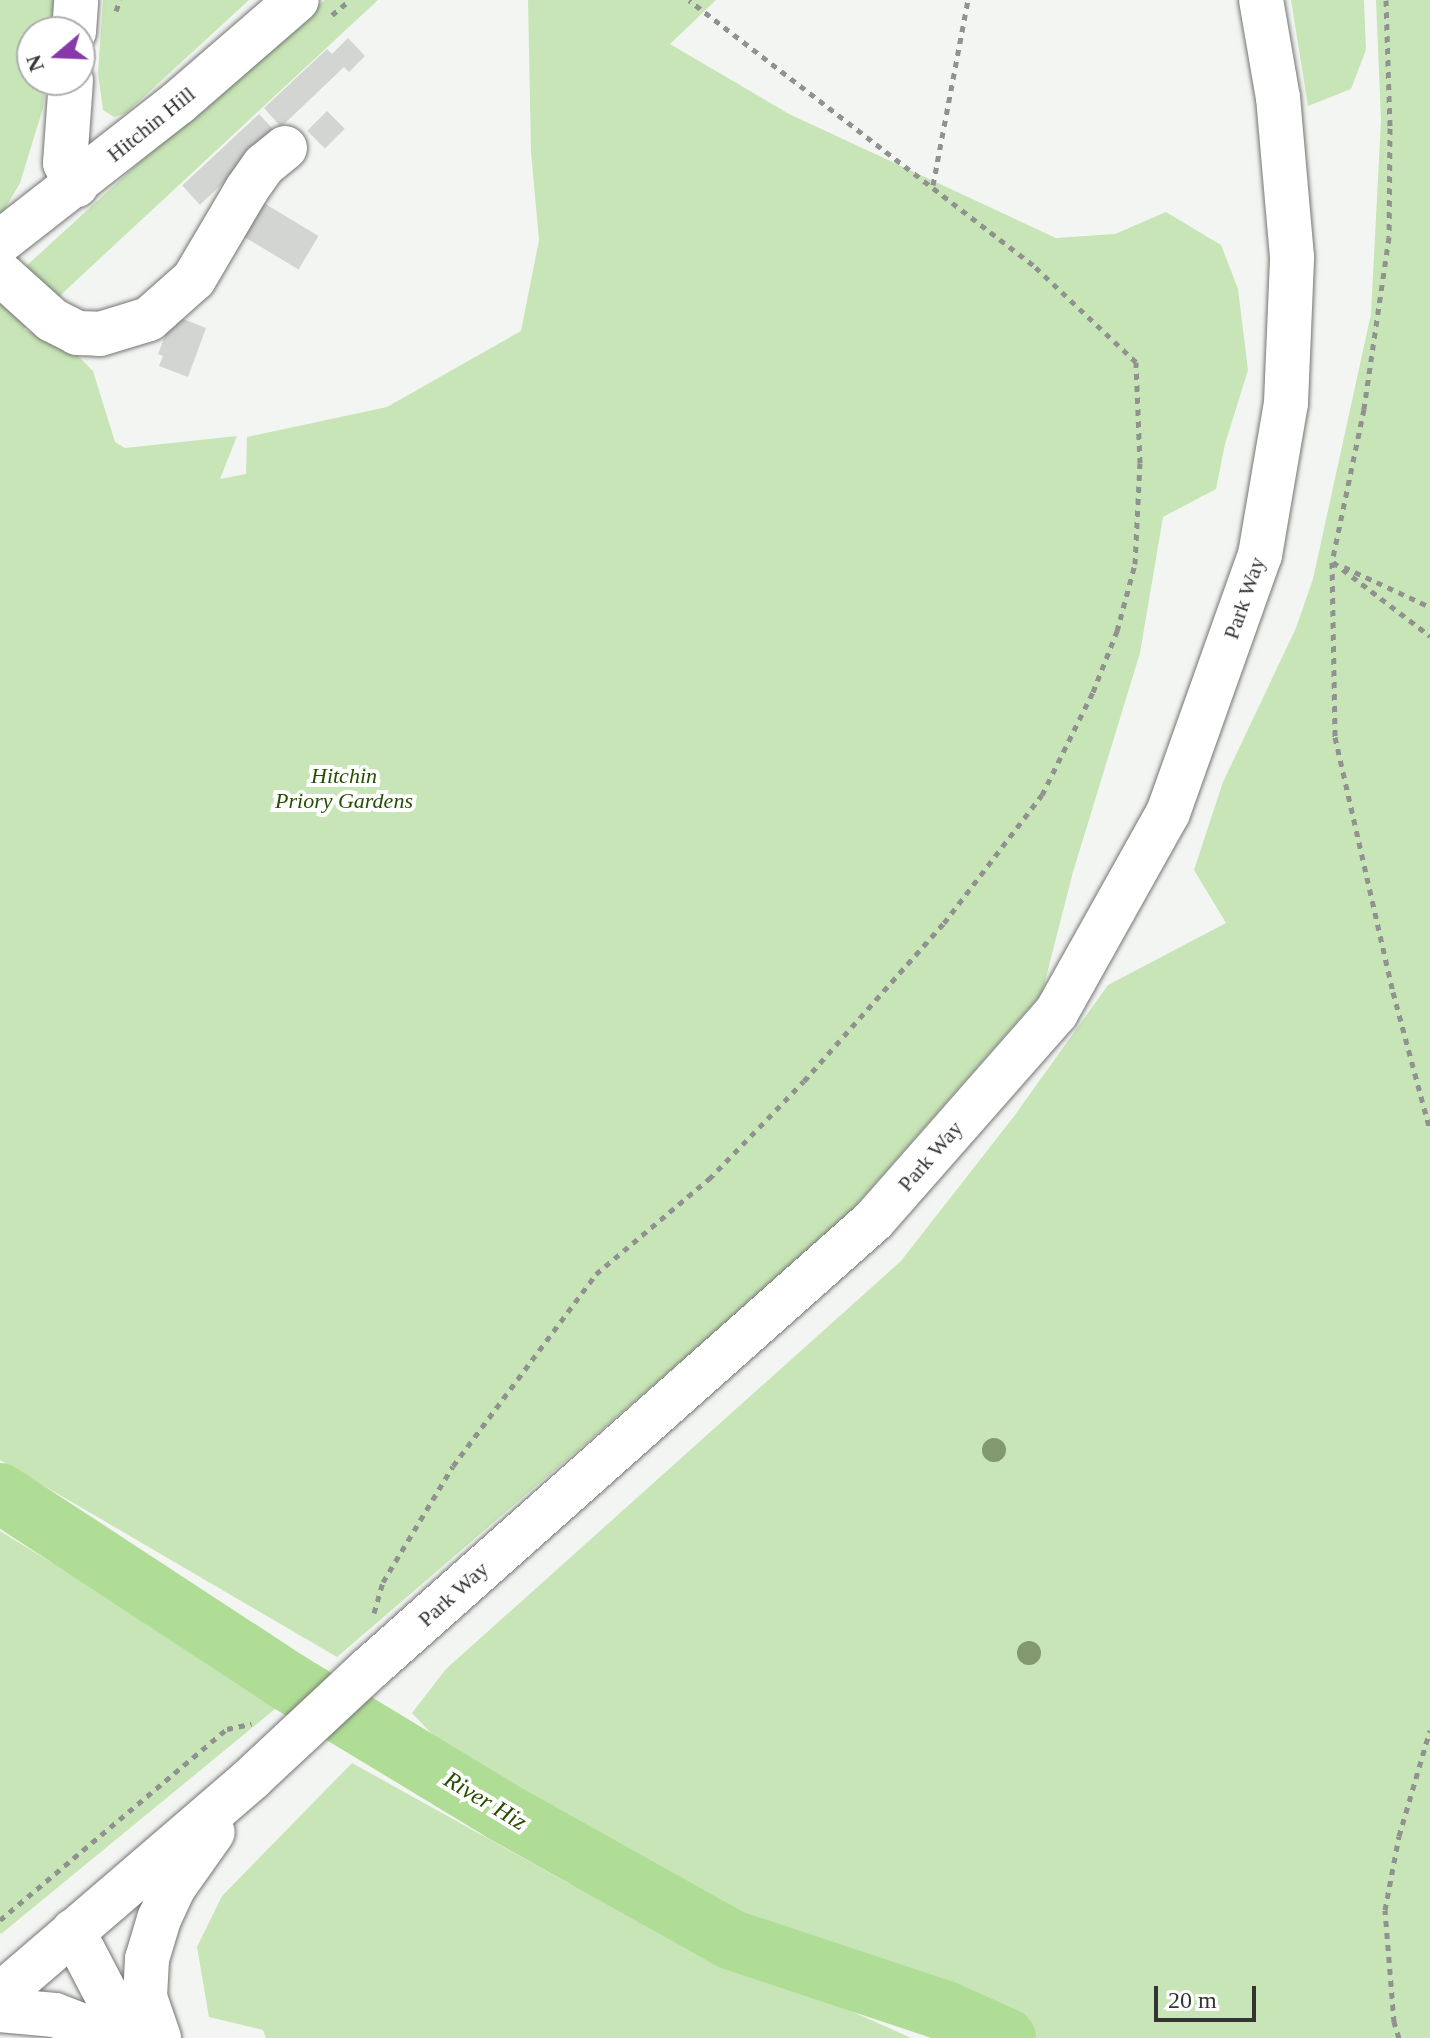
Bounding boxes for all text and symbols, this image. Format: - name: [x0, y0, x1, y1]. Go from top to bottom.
- north arrow: [16, 16, 96, 96]
- text: N: [20, 52, 49, 75]
- street label: Hitchin Hill: [102, 80, 200, 168]
- street label: Park Way: [1218, 553, 1270, 643]
- park label: Hitchin Priory Gardens: [275, 762, 413, 814]
- street label: Park Way: [892, 1115, 968, 1197]
- street label: Park Way: [412, 1556, 494, 1632]
- water label: River Hiz: [438, 1765, 532, 1837]
- scale bar: [1158, 1970, 1260, 2020]
- text: 20 m: [1168, 1987, 1217, 2013]

